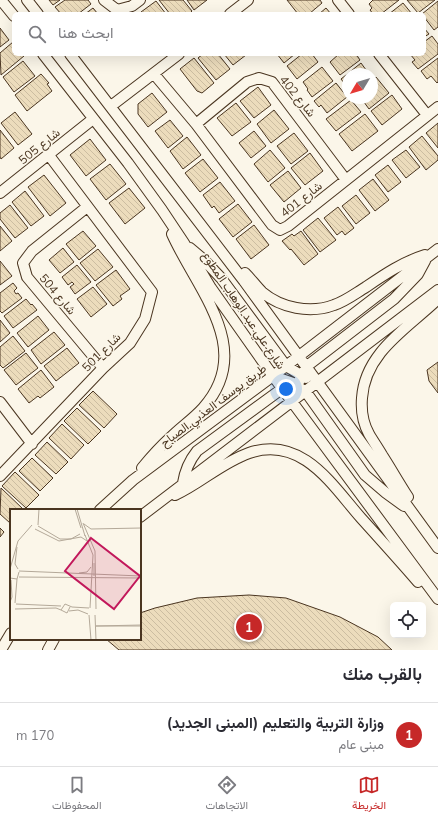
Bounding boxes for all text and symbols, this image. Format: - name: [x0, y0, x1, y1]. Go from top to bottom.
- search box: [12, 12, 426, 56]
- icon: search: [26, 23, 48, 45]
- text: ابحث هنا: [58, 23, 113, 42]
- north arrow: [342, 68, 378, 104]
- street label: شارع 402: [275, 72, 319, 121]
- street label: شارع 505: [15, 125, 64, 169]
- street label: شارع 401: [277, 178, 326, 222]
- street label: شارع علي عبد الوهاب المطوع: [196, 248, 289, 373]
- street label: شارع 504: [35, 270, 79, 319]
- street label: شارع 501: [78, 329, 125, 376]
- street label: طريق يوسف العذبي الصباح: [157, 360, 271, 452]
- your location: [276, 379, 296, 399]
- inset map: [10, 509, 141, 640]
- map controls: [390, 602, 426, 638]
- button: locate: [390, 602, 426, 638]
- pin: 1: [236, 612, 262, 642]
- text: بالقرب منك: [343, 663, 422, 684]
- text: وزارة التربية والتعليم (المبنى الجديد): [167, 713, 384, 732]
- text: 170 m: [16, 727, 54, 743]
- text: 1: [405, 727, 413, 743]
- text: مبنى عام: [338, 736, 384, 752]
- tab: المحفوظات: [52, 774, 102, 815]
- tab: الاتجاهات: [205, 774, 248, 815]
- tab: الخريطة: [352, 774, 386, 815]

